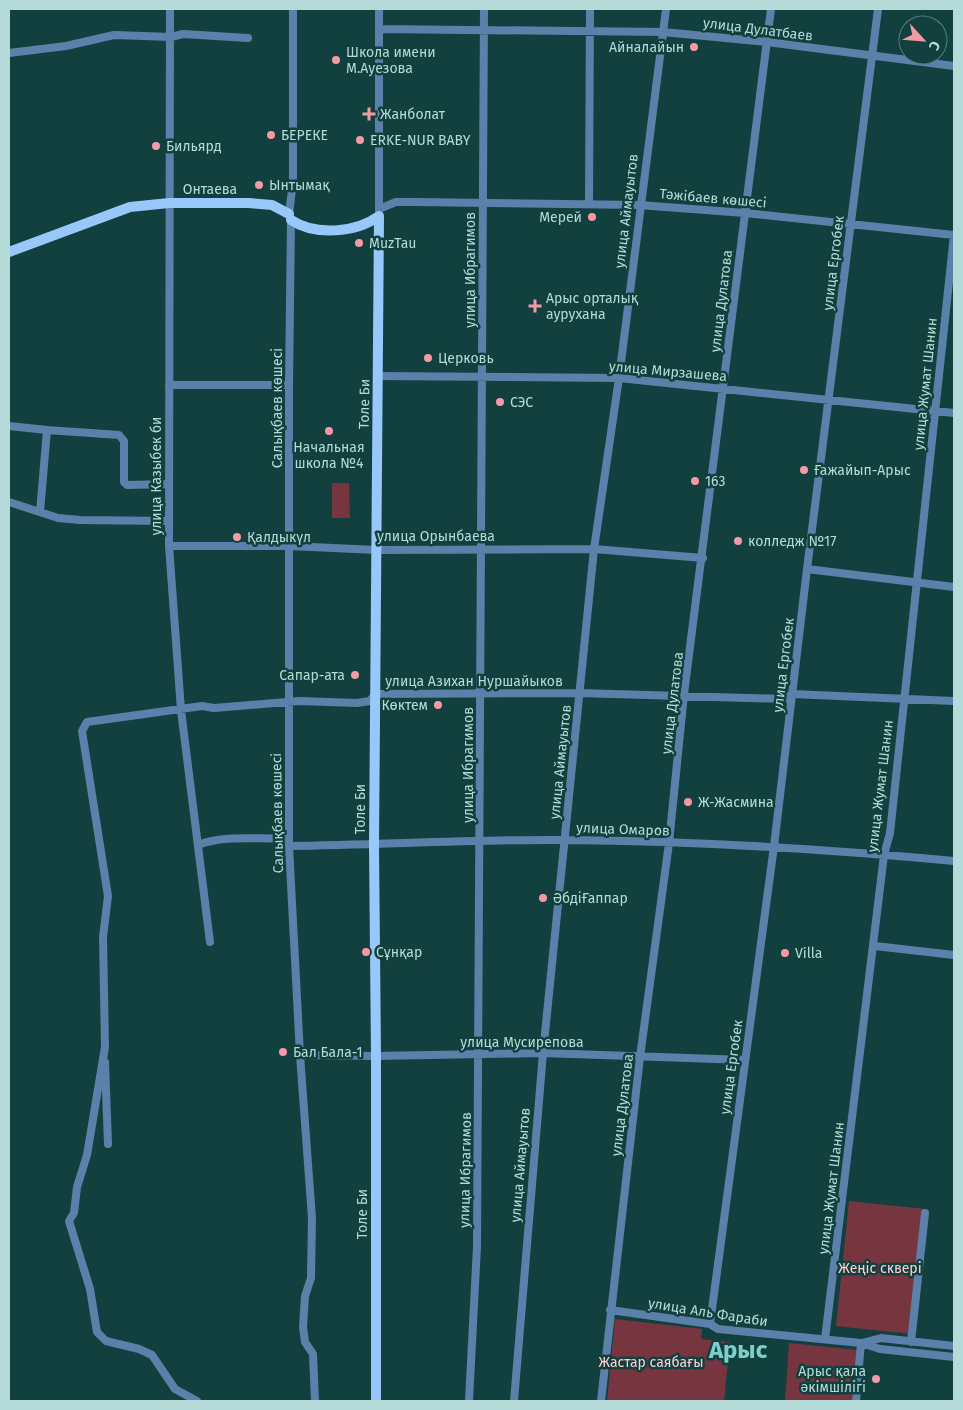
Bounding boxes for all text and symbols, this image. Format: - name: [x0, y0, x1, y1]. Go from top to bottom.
- street label: улица Дулатбаев: [702, 14, 814, 45]
- north arrow: [898, 15, 948, 65]
- text: С: [925, 38, 944, 53]
- place label: Айналайын: [609, 39, 684, 56]
- marker: Айналайын: [688, 41, 700, 53]
- place label: Школа имени М.Ауезова: [346, 44, 436, 77]
- marker: Школа имени М.Ауезова: [330, 54, 342, 66]
- place label: Жанболат: [380, 106, 446, 123]
- marker: Жанболат: [362, 107, 376, 121]
- place label: БЕРЕКЕ: [281, 127, 328, 144]
- marker: БЕРЕКЕ: [265, 129, 277, 141]
- place label: ERKE-NUR BABY: [370, 132, 471, 149]
- marker: ERKE-NUR BABY: [354, 134, 366, 146]
- place label: Бильярд: [166, 138, 222, 155]
- marker: Бильярд: [150, 140, 162, 152]
- street label: улица Аймауытов: [611, 153, 642, 269]
- place label: Ынтымақ: [269, 177, 330, 194]
- marker: Ынтымақ: [253, 179, 265, 191]
- street label: Онтаева: [183, 181, 237, 198]
- street label: Тәжібаев көшесі: [659, 185, 767, 212]
- place label: Мерей: [539, 209, 582, 226]
- marker: Мерей: [586, 211, 598, 223]
- street label: улица Ибрагимов: [462, 212, 479, 328]
- street label: улица Ергобек: [819, 214, 848, 311]
- place label: MuzTau: [369, 235, 416, 252]
- marker: MuzTau: [353, 237, 365, 249]
- street label: улица Дулатова: [707, 249, 736, 353]
- place label: Арыс орталық аурухана: [546, 290, 639, 323]
- marker: Арыс орталық аурухана: [528, 299, 542, 313]
- street label: улица Жумат Шанин: [910, 317, 941, 451]
- street label: Салықбаев көшесі: [269, 348, 286, 468]
- place label: Церковь: [438, 350, 494, 367]
- marker: Церковь: [422, 352, 434, 364]
- street label: улица Мирзашева: [608, 358, 728, 385]
- street label: Толе Би: [356, 379, 373, 429]
- place label: СЭС: [510, 394, 533, 411]
- marker: СЭС: [494, 396, 506, 408]
- street label: улица Казыбек би: [148, 417, 165, 535]
- marker: Начальная школа №4: [323, 425, 335, 437]
- place label: Начальная школа №4: [293, 439, 365, 472]
- place label: Ғажайып-Арыс: [814, 462, 911, 479]
- marker: Ғажайып-Арыс: [798, 464, 810, 476]
- place label: 163: [705, 473, 725, 490]
- marker: 163: [689, 475, 701, 487]
- street label: улица Орынбаева: [377, 528, 495, 545]
- place label: Қалдыкүл: [247, 529, 311, 546]
- marker: Қалдыкүл: [231, 531, 243, 543]
- place label: колледж №17: [748, 533, 836, 550]
- marker: колледж №17: [732, 535, 744, 547]
- street label: улица Ергобек: [769, 616, 798, 713]
- street label: улица Дулатова: [658, 651, 687, 755]
- place label: Сапар-ата: [279, 667, 345, 684]
- marker: Сапар-ата: [349, 669, 361, 681]
- street label: улица Азихан Нуршайыков: [385, 673, 563, 690]
- place label: Көктем: [382, 697, 428, 714]
- marker: Көктем: [432, 699, 444, 711]
- street label: улица Аймауытов: [546, 704, 575, 820]
- street label: улица Ибрагимов: [460, 707, 477, 823]
- street label: улица Жумат Шанин: [864, 719, 897, 853]
- street label: Салықбаев көшесі: [268, 753, 287, 873]
- street label: Толе Би: [352, 784, 369, 834]
- place label: Ж-Жасмина: [698, 794, 774, 811]
- marker: Ж-Жасмина: [682, 796, 694, 808]
- street label: улица Омаров: [576, 819, 670, 840]
- place label: ӘбдіҒаппар: [553, 890, 628, 907]
- marker: ӘбдіҒаппар: [537, 892, 549, 904]
- place label: Cұнқар: [376, 944, 422, 961]
- place label: Villa: [795, 945, 822, 962]
- marker: Cұнқар: [360, 946, 372, 958]
- marker: Villa: [779, 947, 791, 959]
- street label: улица Ергобек: [716, 1018, 747, 1115]
- street label: улица Мусирепова: [460, 1034, 584, 1051]
- place label: Бал Бала-1: [293, 1044, 362, 1061]
- marker: Бал Бала-1: [277, 1046, 289, 1058]
- street label: улица Дулатова: [608, 1053, 637, 1157]
- street label: улица Аймауытов: [507, 1107, 534, 1223]
- street label: улица Ибрагимов: [456, 1112, 475, 1228]
- street label: улица Жумат Шанин: [815, 1121, 848, 1255]
- street label: Толе Би: [354, 1189, 371, 1239]
- park label: Жеңіс сквері: [838, 1260, 922, 1277]
- street label: улица Аль Фараби: [647, 1295, 769, 1330]
- district label: Арыс: [708, 1336, 768, 1364]
- park label: Жастар саябағы: [598, 1354, 704, 1371]
- place label: Арыс қала әкімшілігі: [798, 1363, 866, 1396]
- marker: Арыс қала әкімшілігі: [870, 1373, 882, 1385]

